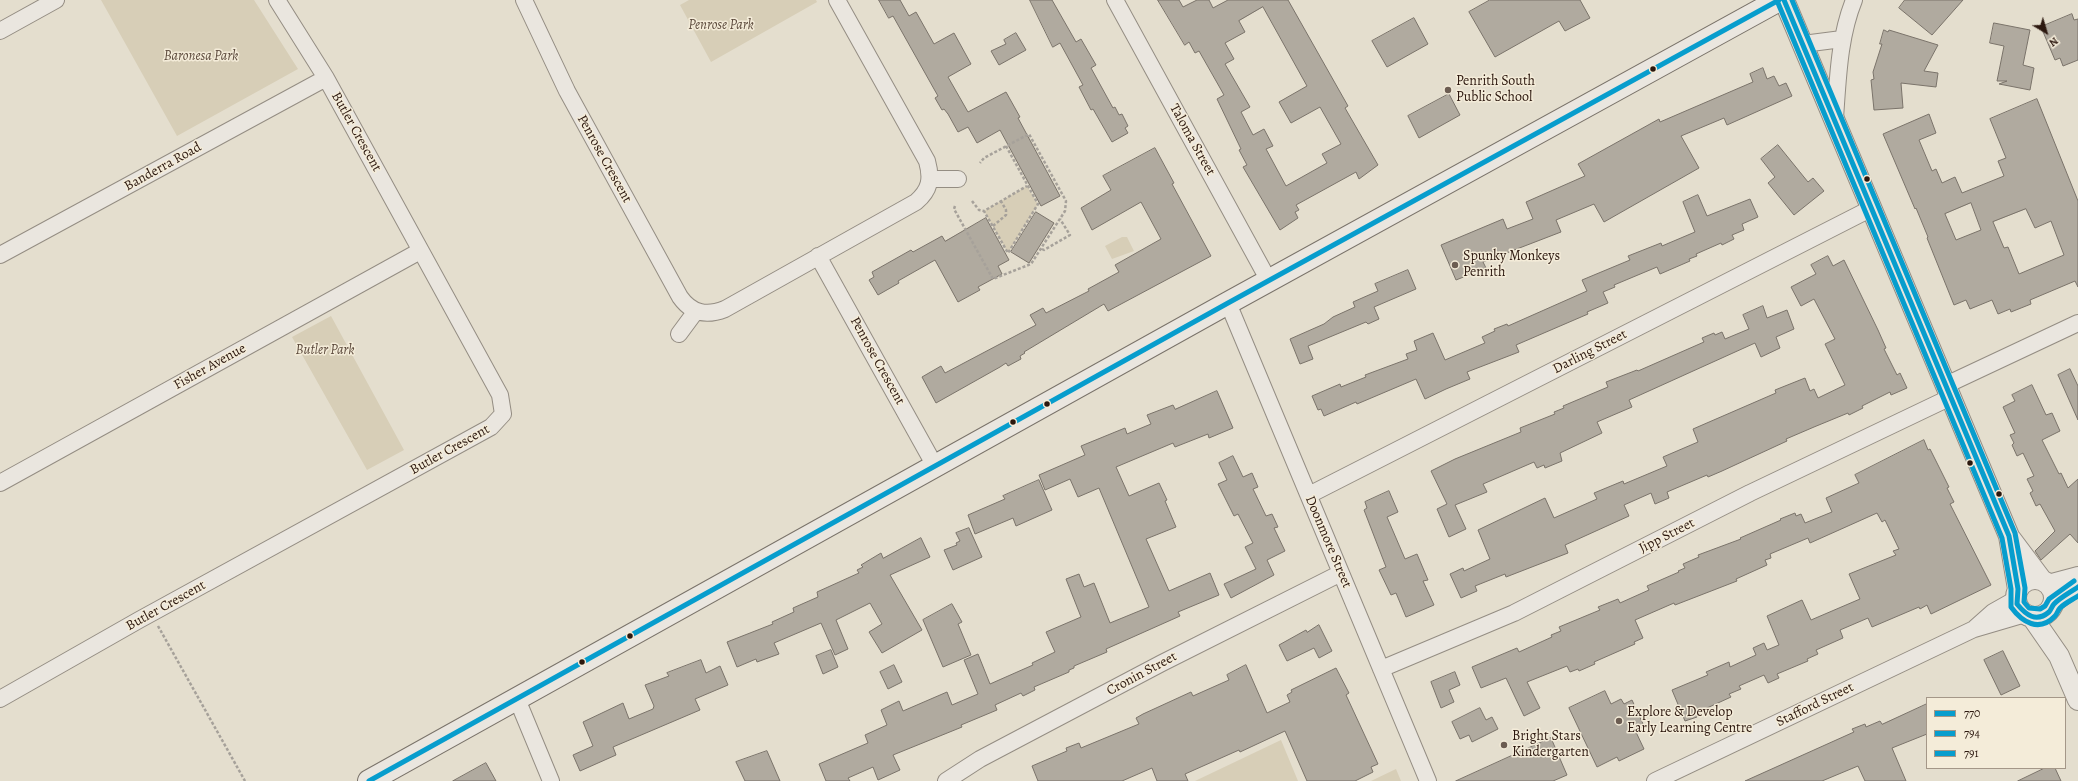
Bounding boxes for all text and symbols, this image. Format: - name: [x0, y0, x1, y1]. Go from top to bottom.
- north arrow: [2026, 12, 2066, 52]
- park label: Penrose Park: [688, 18, 754, 34]
- text: N: [2046, 33, 2061, 50]
- park label: Baronesa Park: [164, 49, 238, 65]
- unlabelled marker: [1648, 64, 1658, 74]
- place label: Penrith South Public School: [1456, 74, 1535, 106]
- marker: Penrith South Public School: [1443, 85, 1453, 95]
- street label: Butler Crescent: [327, 89, 385, 175]
- street label: Taloma Street: [1165, 101, 1219, 179]
- street label: Penrose Crescent: [573, 112, 635, 206]
- street label: Banderra Road: [122, 139, 204, 195]
- unlabelled marker: [1862, 174, 1872, 184]
- place label: Spunky Monkeys Penrith: [1463, 249, 1560, 282]
- marker: Spunky Monkeys Penrith: [1450, 260, 1460, 270]
- street label: Penrose Crescent: [846, 314, 908, 408]
- street label: Darling Street: [1550, 326, 1630, 378]
- street label: Fisher Avenue: [171, 340, 249, 394]
- park label: Butler Park: [296, 343, 354, 359]
- unlabelled marker: [1042, 399, 1052, 409]
- unlabelled marker: [1008, 417, 1018, 427]
- street label: Butler Crescent: [407, 421, 493, 479]
- unlabelled marker: [1965, 458, 1975, 468]
- unlabelled marker: [1994, 489, 2004, 499]
- street label: Doonmore Street: [1301, 493, 1355, 591]
- street label: Jipp Street: [1636, 515, 1698, 557]
- street label: Butler Crescent: [123, 577, 209, 635]
- unlabelled marker: [625, 631, 635, 641]
- street label: Cronin Street: [1104, 648, 1180, 700]
- unlabelled marker: [577, 657, 587, 667]
- street label: Stafford Street: [1774, 679, 1856, 731]
- legend: [1926, 697, 2066, 769]
- place label: Explore & Develop Early Learning Centre: [1627, 705, 1752, 738]
- text: 770: [1964, 705, 1980, 721]
- marker: Explore & Develop Early Learning Centre: [1614, 716, 1624, 726]
- text: 794: [1964, 725, 1980, 741]
- place label: Bright Stars Kindergarten: [1512, 729, 1589, 762]
- marker: Bright Stars Kindergarten: [1499, 740, 1509, 750]
- text: 791: [1964, 745, 1979, 761]

